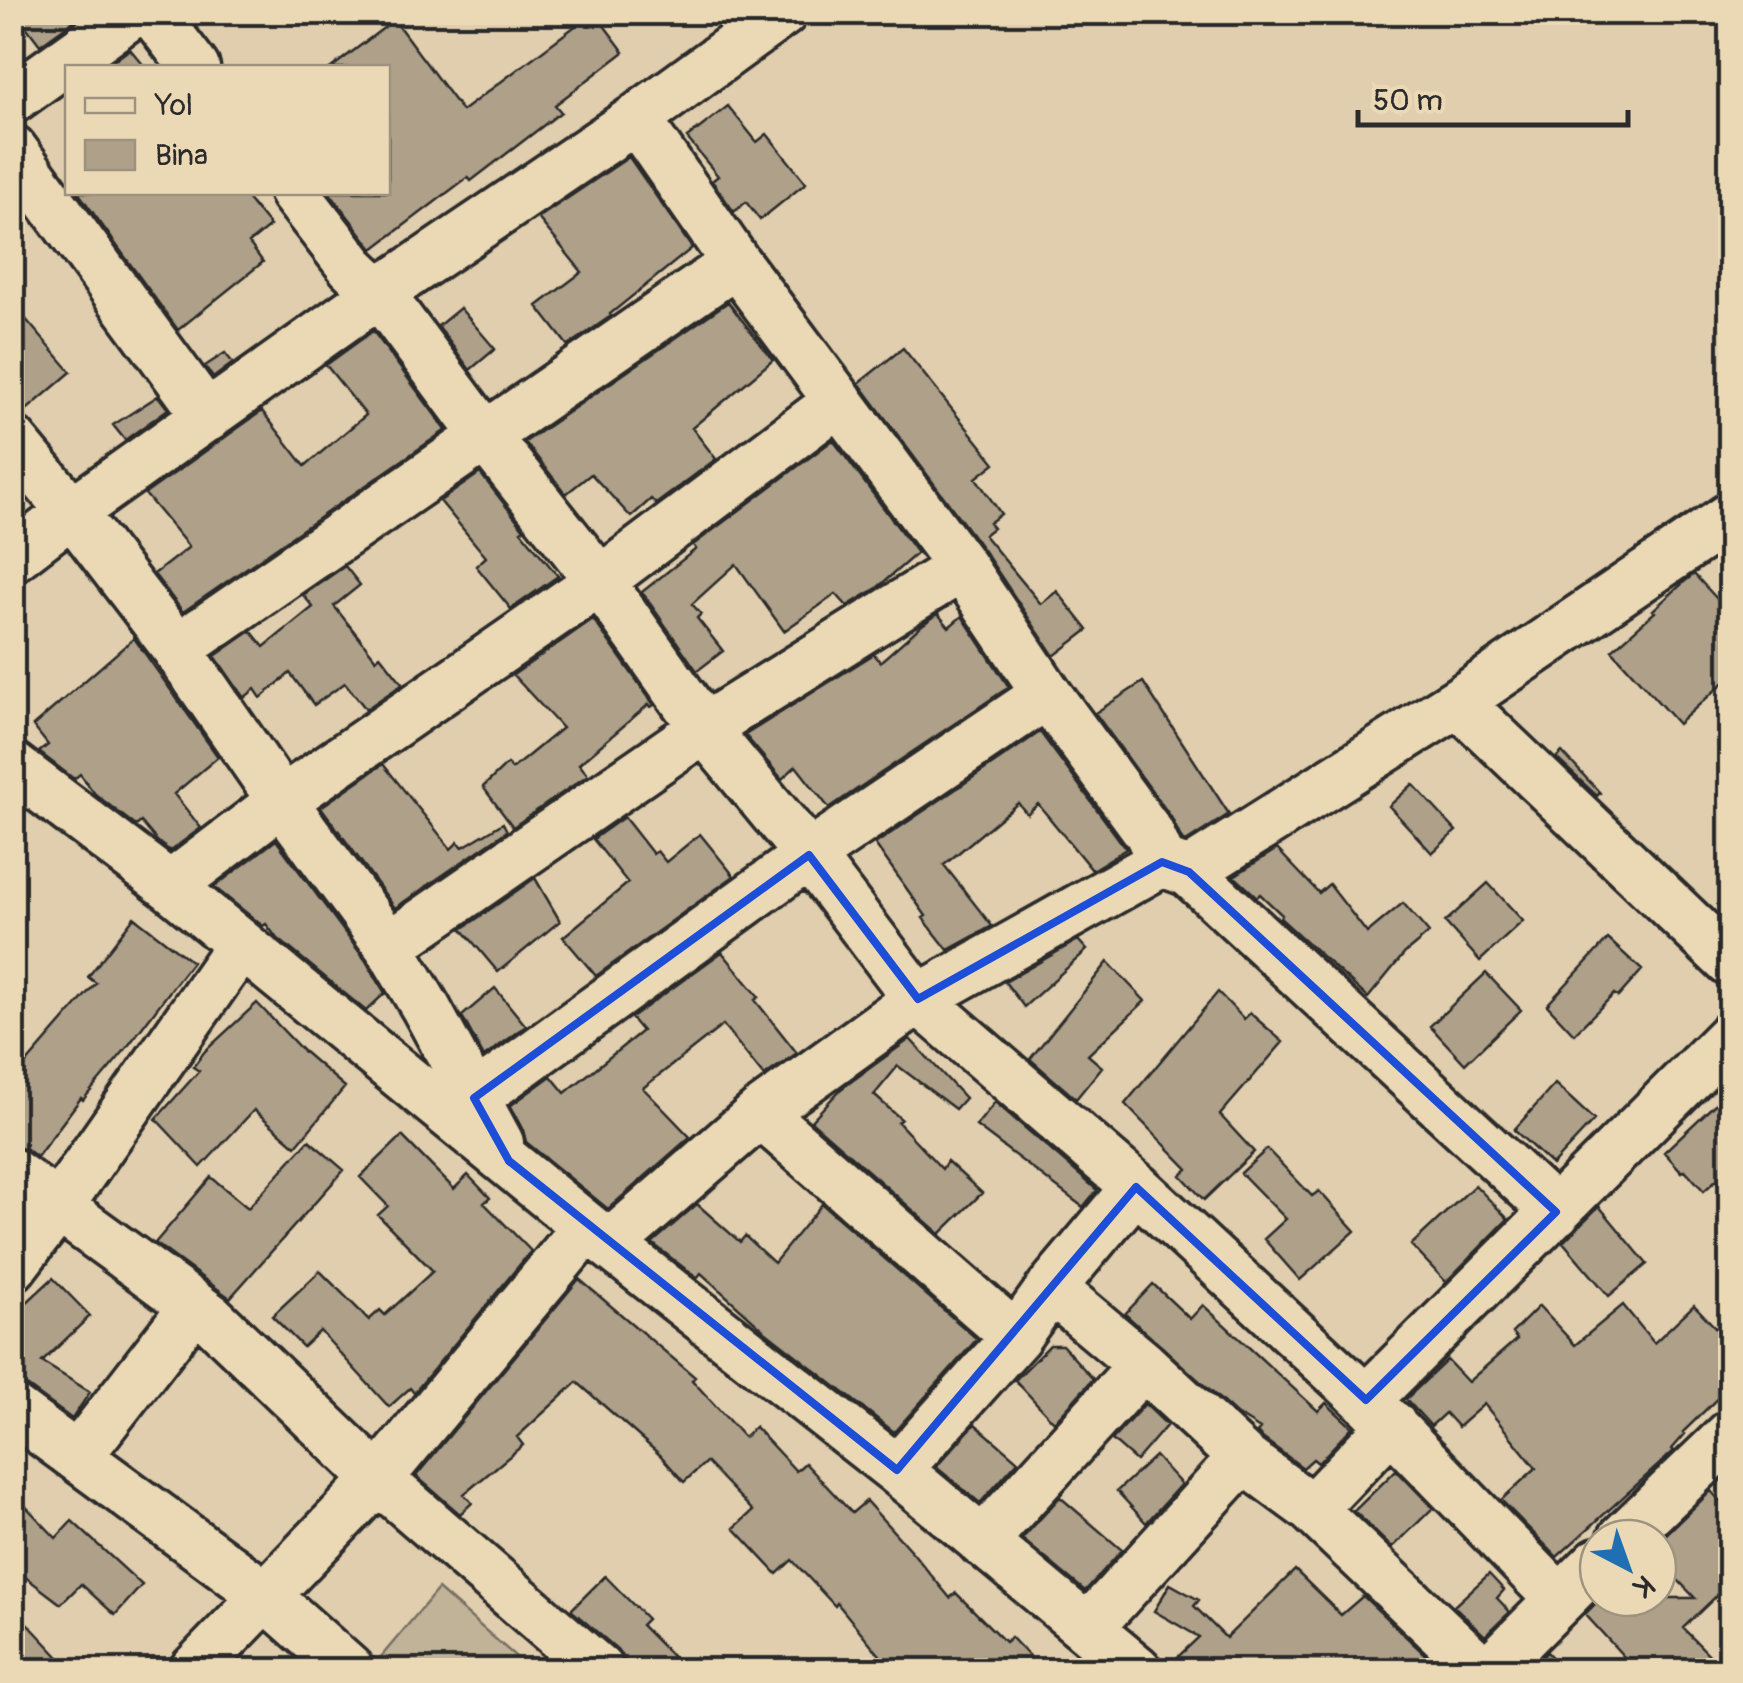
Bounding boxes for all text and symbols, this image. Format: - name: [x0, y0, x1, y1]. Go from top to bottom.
- legend: [65, 65, 390, 195]
- scale bar: [1358, 65, 1628, 127]
- text: 50 m: [1373, 82, 1443, 119]
- text: Yol: [154, 87, 193, 124]
- text: Bina: [155, 137, 208, 174]
- north arrow: [1578, 1518, 1678, 1618]
- text: K: [1625, 1567, 1661, 1605]

